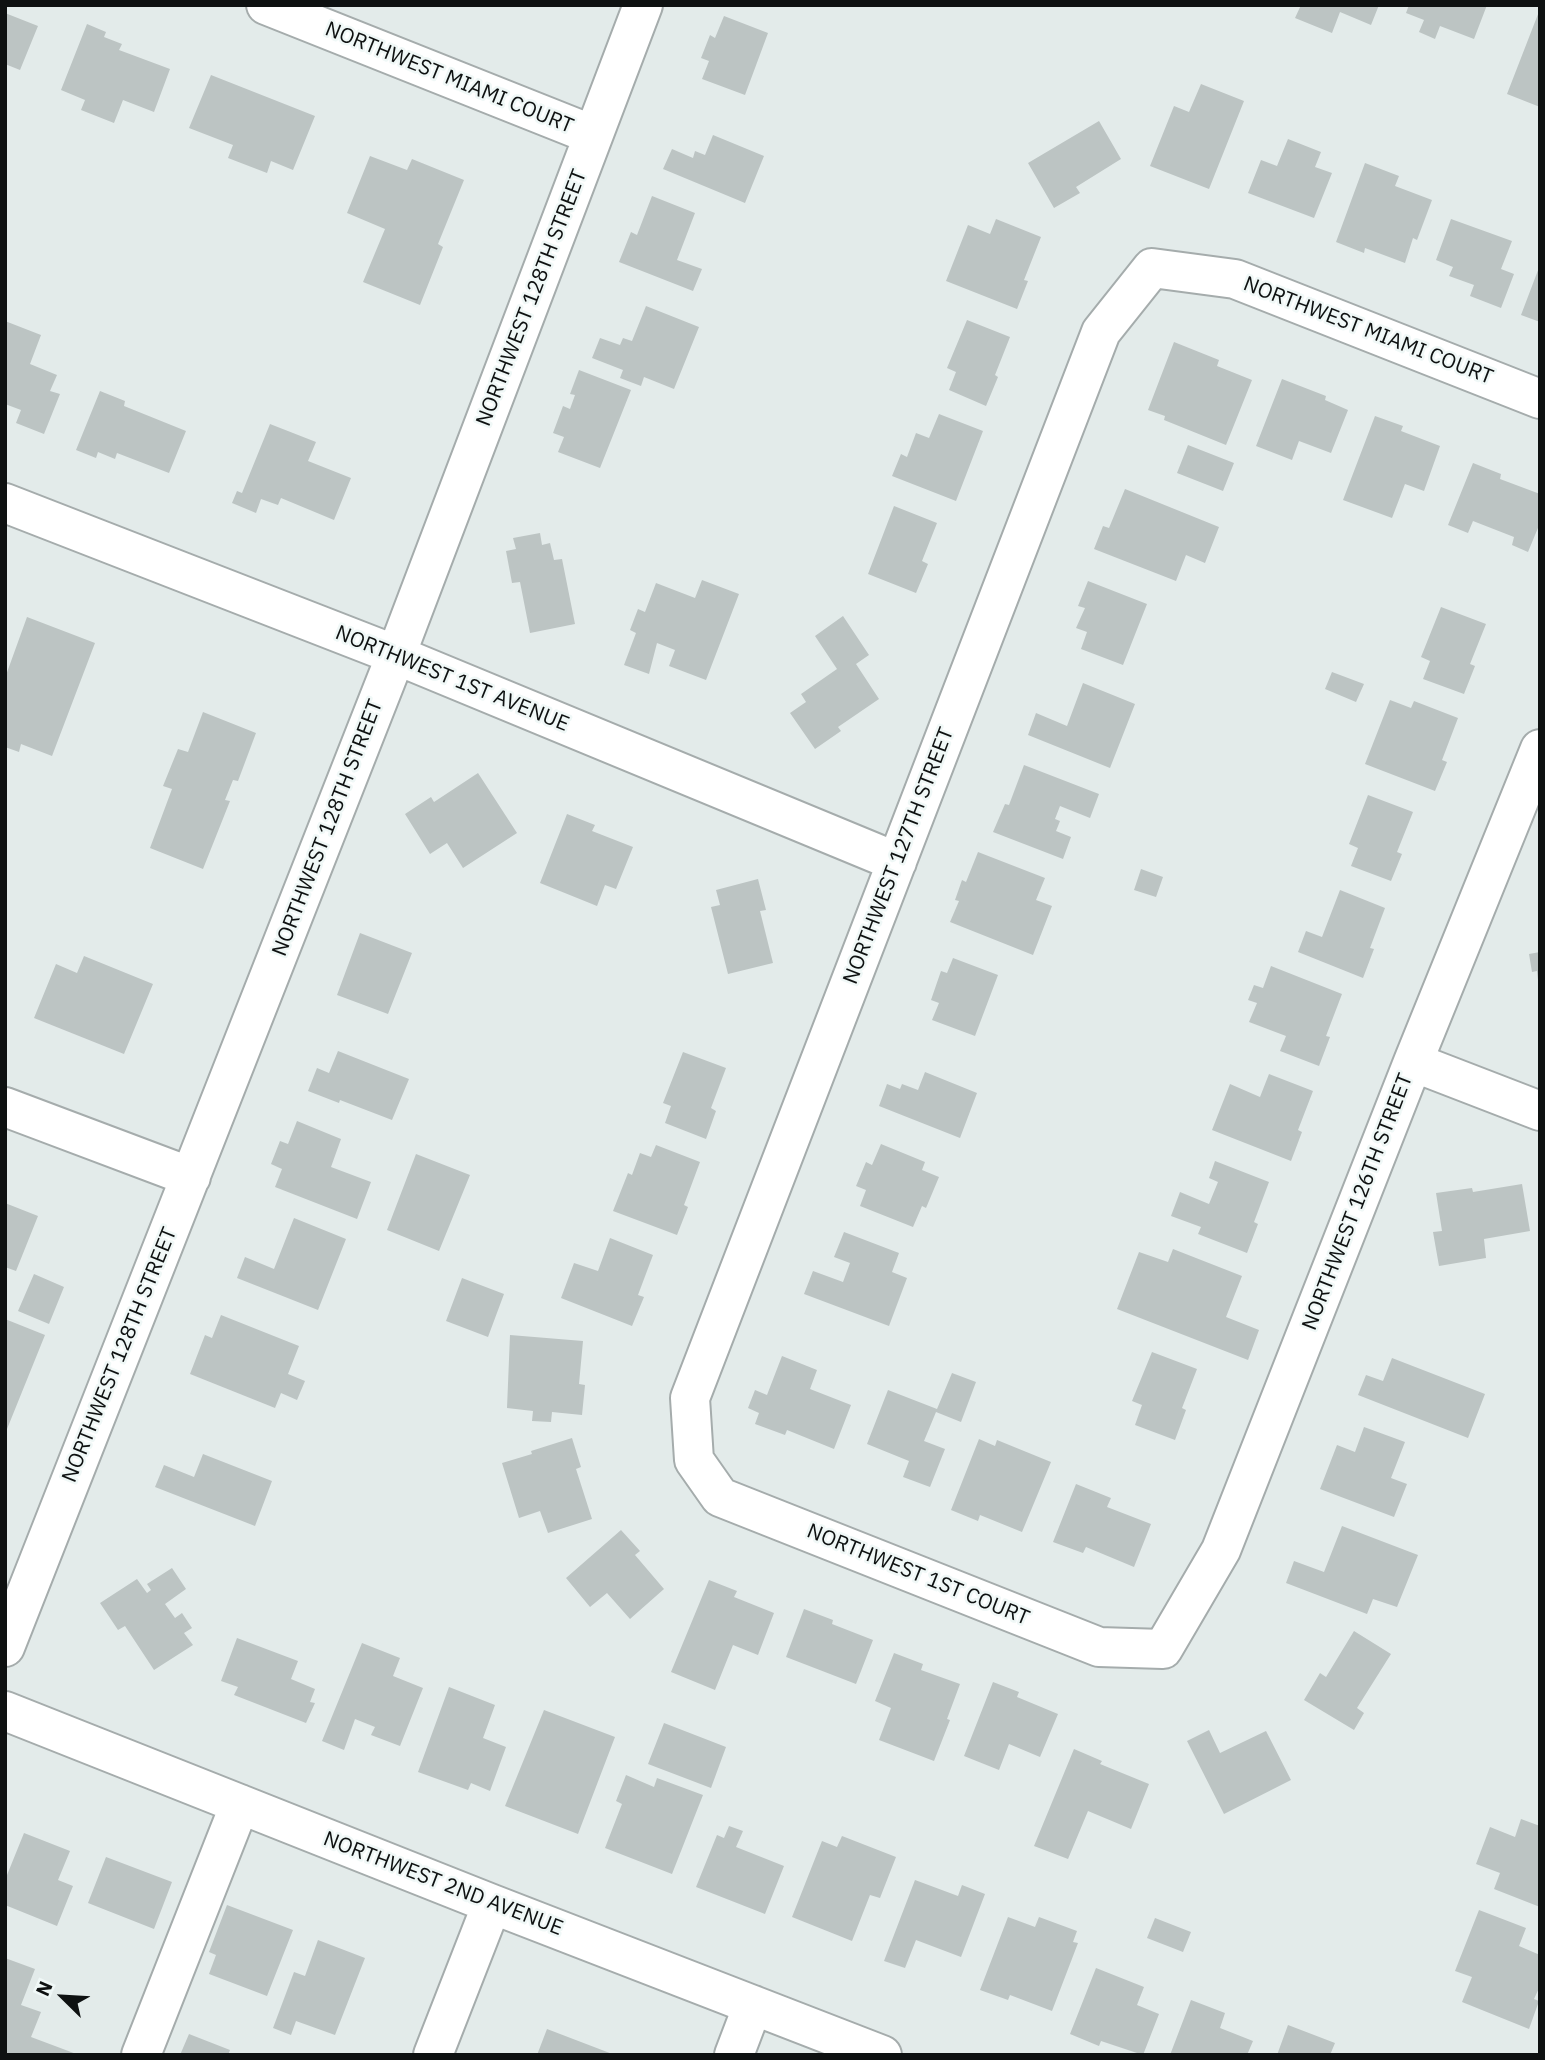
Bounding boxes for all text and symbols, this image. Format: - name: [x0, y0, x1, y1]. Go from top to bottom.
- street label: NORTHWEST MIAMI COURT: [321, 17, 577, 139]
- street label: NORTHWEST 128TH STREET: [471, 166, 593, 430]
- street label: NORTHWEST MIAMI COURT: [1240, 272, 1496, 390]
- street label: NORTHWEST 1ST AVENUE: [331, 621, 573, 737]
- street label: NORTHWEST 128TH STREET: [267, 696, 389, 960]
- street label: NORTHWEST 127TH STREET: [838, 724, 960, 988]
- street label: NORTHWEST 126TH STREET: [1297, 1070, 1419, 1334]
- street label: NORTHWEST 128TH STREET: [57, 1224, 183, 1486]
- street label: NORTHWEST 1ST COURT: [803, 1519, 1033, 1631]
- street label: NORTHWEST 2ND AVENUE: [320, 1827, 566, 1941]
- north arrow: [28, 1962, 98, 2032]
- text: N: [30, 1977, 58, 2000]

